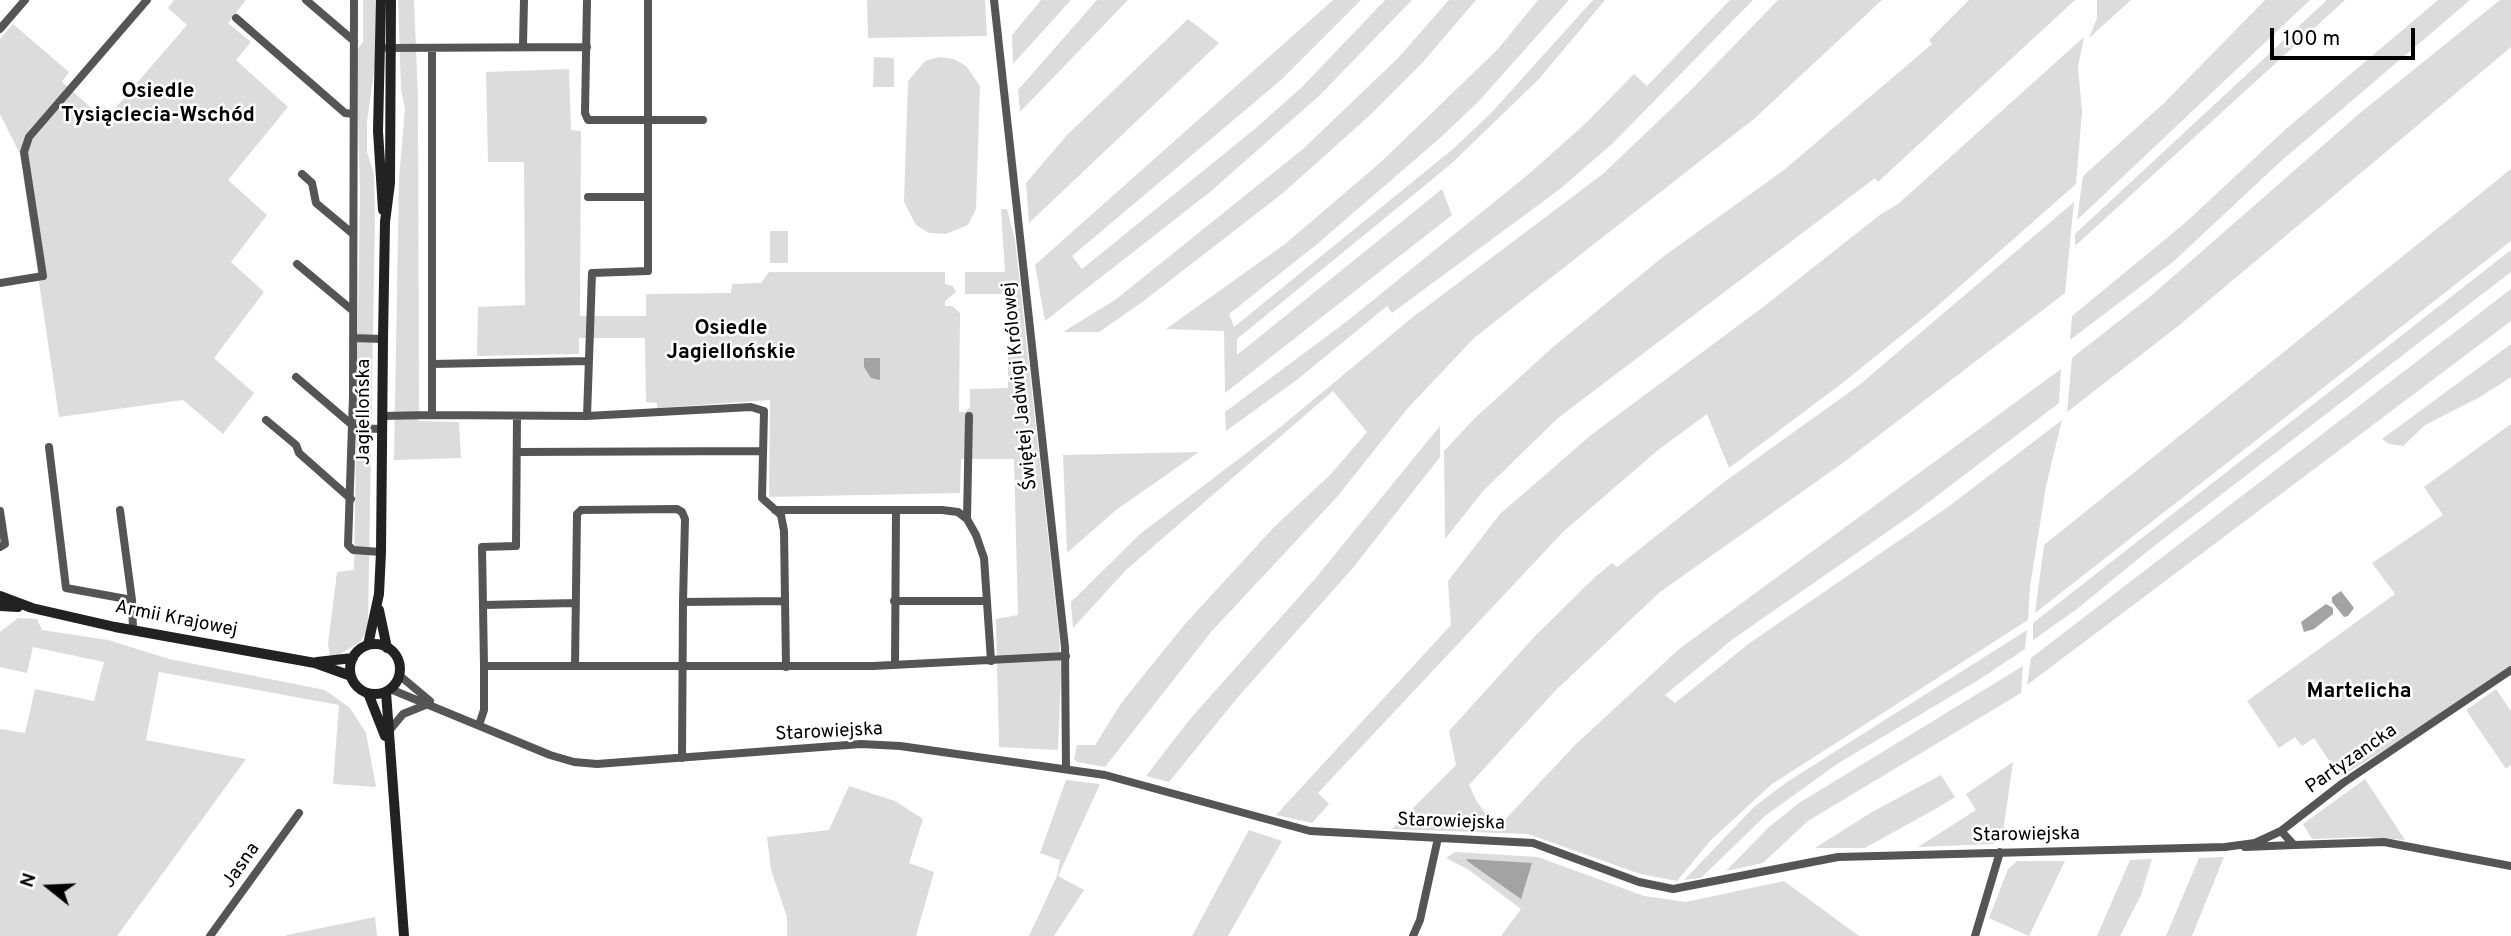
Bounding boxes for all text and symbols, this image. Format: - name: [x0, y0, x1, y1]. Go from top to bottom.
- scale bar: [2273, 14, 2418, 58]
- text: 100 m: [2283, 26, 2340, 53]
- district label: Osiedle Tysiąclecia-Wschód: [61, 80, 255, 130]
- street label: Świętej Jadwigi Królowej: [999, 281, 1043, 491]
- district label: Osiedle Jagiellońskie: [666, 317, 796, 367]
- street label: Jagiellońska: [354, 359, 376, 465]
- street label: Armii Krajowej: [113, 597, 239, 643]
- district label: Martelicha: [2306, 680, 2412, 706]
- street label: Starowiejska: [775, 719, 883, 747]
- street label: Partyzancka: [2302, 720, 2402, 800]
- street label: Starowiejska: [1397, 810, 1505, 836]
- street label: Starowiejska: [1972, 824, 2080, 848]
- street label: Jasna: [218, 839, 266, 893]
- north arrow: [14, 852, 84, 922]
- text: N: [16, 870, 43, 891]

